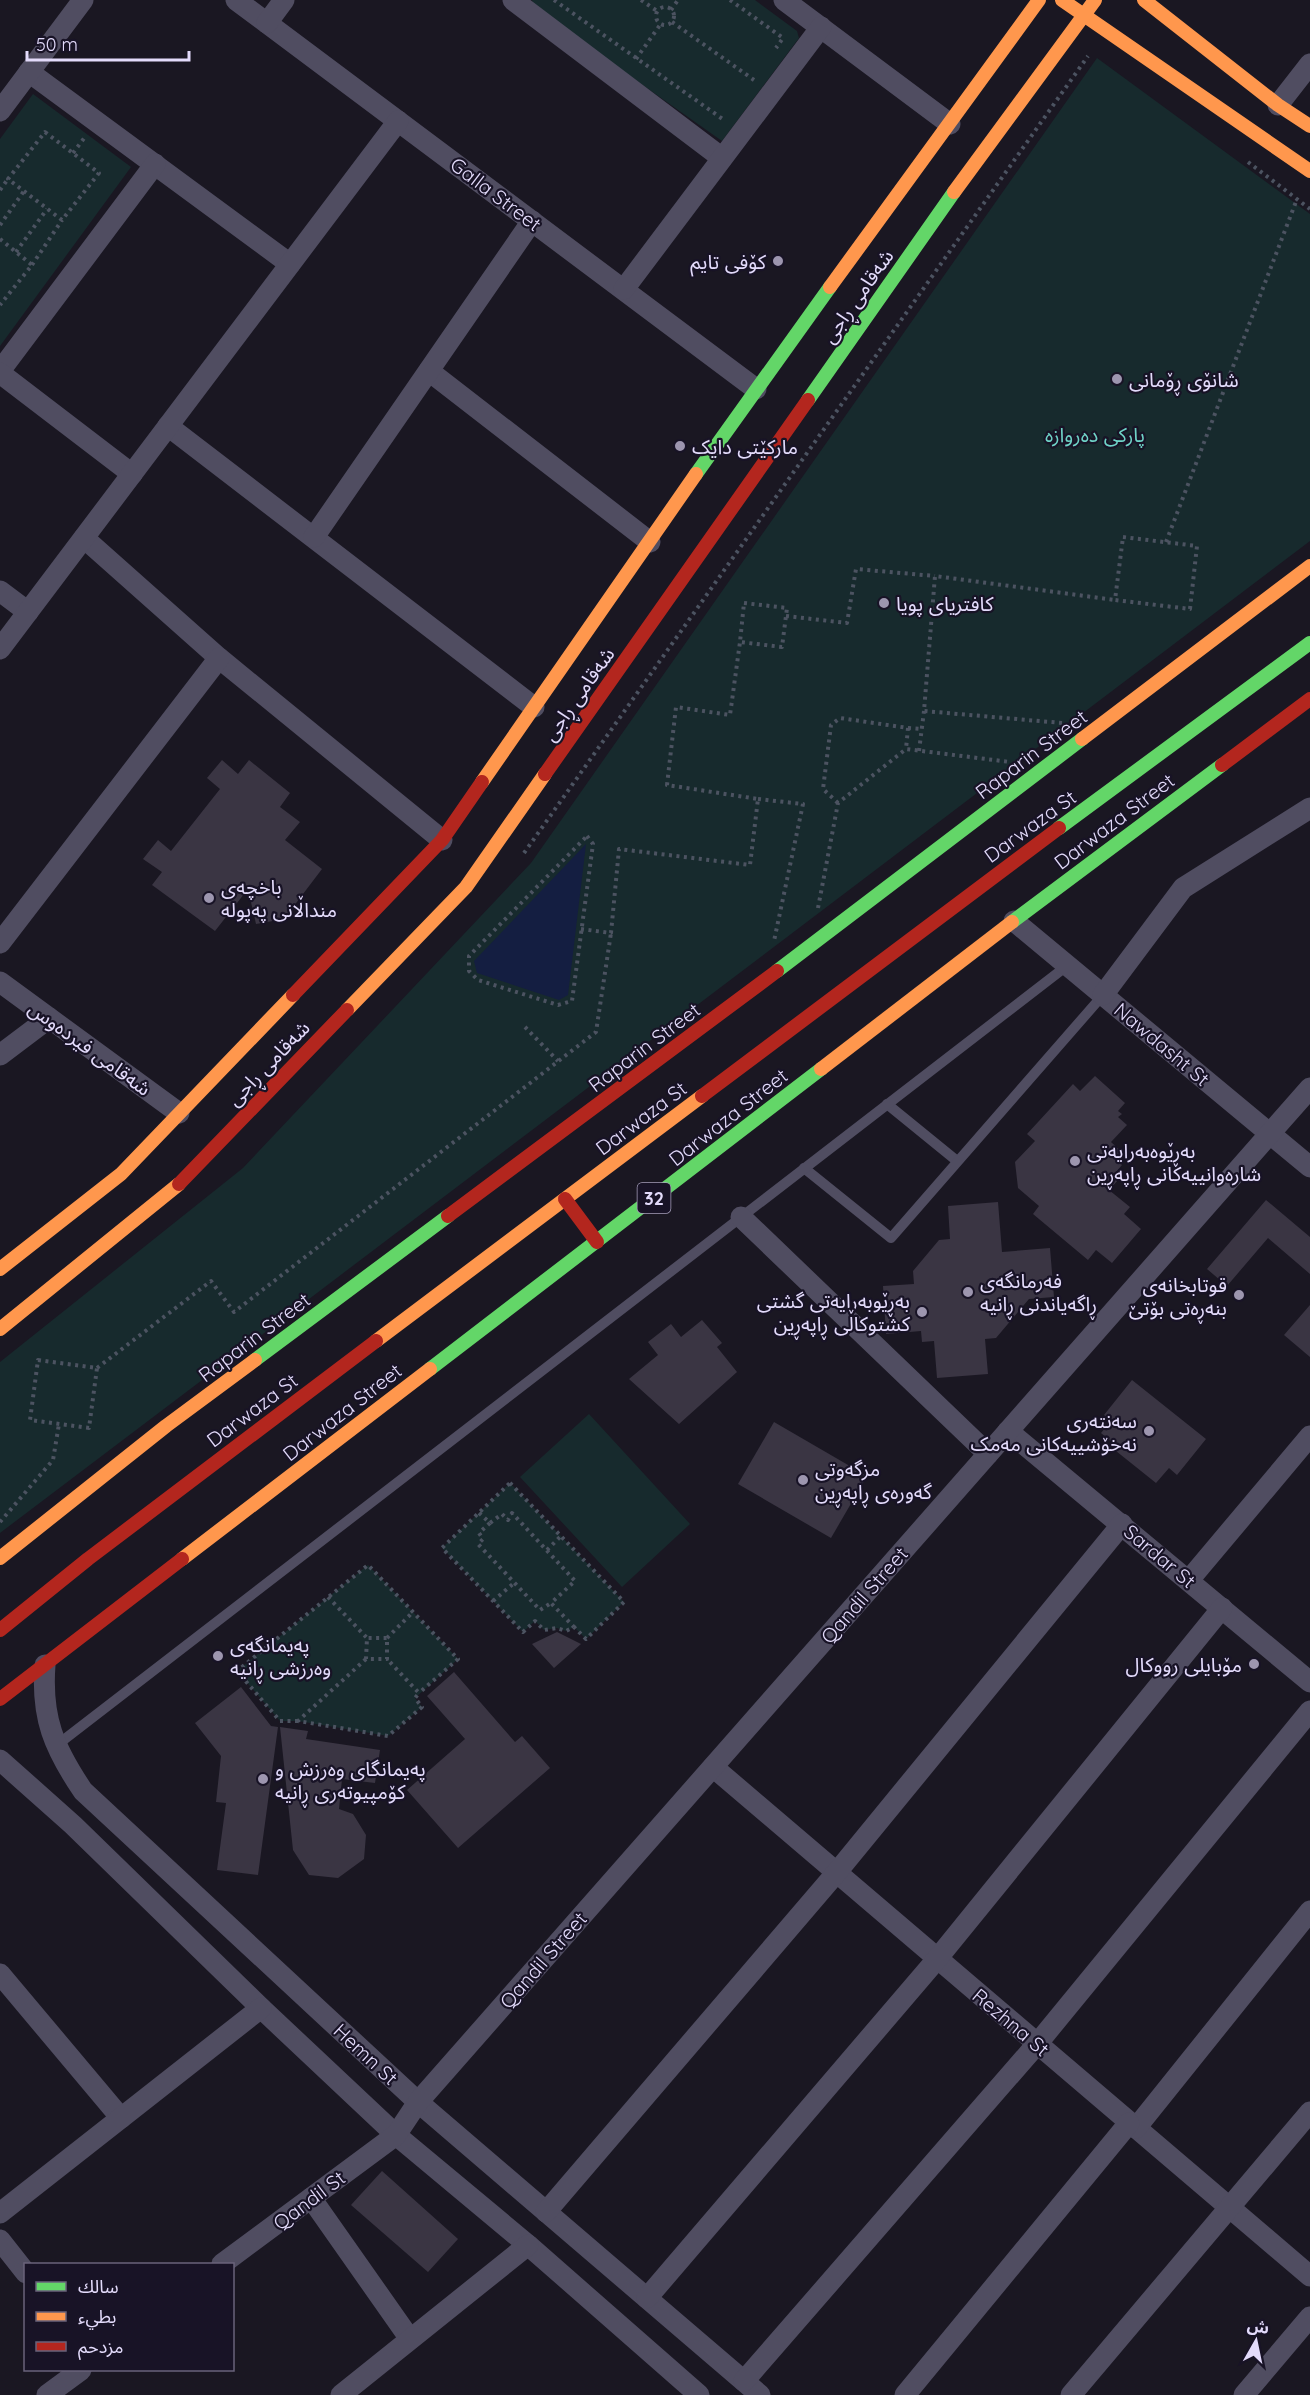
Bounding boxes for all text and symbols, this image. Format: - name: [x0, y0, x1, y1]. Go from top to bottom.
- scale bar: [27, 24, 189, 62]
- text: 50 m: [36, 33, 78, 56]
- street label: Galla Street: [445, 152, 547, 237]
- street label: شەقامی ڕاجی: [816, 244, 903, 351]
- place label: کۆفی تایم: [690, 249, 767, 277]
- marker: کۆفی تایم: [771, 254, 785, 268]
- place label: شانۆی ڕۆمانی: [1129, 367, 1239, 397]
- marker: شانۆی ڕۆمانی: [1110, 372, 1124, 386]
- park label: پارکی دەروازە: [1045, 422, 1145, 448]
- place label: مارکێتی دایک: [692, 434, 798, 459]
- marker: مارکێتی دایک: [673, 439, 687, 453]
- place label: کافتریای پویا: [896, 591, 994, 617]
- marker: کافتریای پویا: [877, 596, 891, 610]
- street label: شەقامی ڕاجی: [537, 642, 624, 749]
- street label: Raparin Street: [970, 704, 1092, 804]
- street label: Darwaza Street: [1049, 767, 1179, 874]
- street label: Darwaza St: [979, 784, 1081, 868]
- place label: باخچەی منداڵانی پەپولە: [221, 874, 337, 923]
- marker: باخچەی منداڵانی پەپولە: [202, 891, 216, 905]
- street label: شەقامی فیردەوس: [24, 995, 156, 1101]
- street label: Raparin Street: [583, 997, 705, 1097]
- street label: Nawdasht St: [1109, 997, 1215, 1091]
- street label: شەقامی ڕاجی: [221, 1015, 319, 1115]
- street label: Darwaza Street: [663, 1063, 793, 1171]
- street label: Darwaza St: [591, 1076, 692, 1160]
- place label: بەڕێوەبەرایەتی شارەوانییەکانی ڕاپەڕین: [1087, 1138, 1261, 1191]
- marker: بەڕێوەبەرایەتی شارەوانییەکانی ڕاپەڕین: [1068, 1154, 1082, 1168]
- road number: 32: [638, 1183, 670, 1213]
- place label: فەرمانگەی ڕاگەیاندنی ڕانیە: [980, 1268, 1097, 1321]
- place label: قوتابخانەی بنەڕەتی بۆتێ: [1129, 1272, 1227, 1325]
- marker: فەرمانگەی ڕاگەیاندنی ڕانیە: [961, 1285, 975, 1299]
- street label: Raparin Street: [193, 1287, 315, 1387]
- place label: بەڕێوبەرایەتی گشتی کشتوکاڵی ڕاپەڕین: [757, 1288, 911, 1341]
- marker: قوتابخانەی بنەڕەتی بۆتێ: [1232, 1288, 1246, 1302]
- marker: بەڕێوبەرایەتی گشتی کشتوکاڵی ڕاپەڕین: [915, 1305, 929, 1319]
- street label: Darwaza Street: [277, 1358, 407, 1466]
- street label: Darwaza St: [202, 1368, 303, 1452]
- place label: سەنتەری نەخۆشییەکانی مەمک: [971, 1408, 1137, 1456]
- marker: سەنتەری نەخۆشییەکانی مەمک: [1142, 1424, 1156, 1438]
- place label: مزگەوتی گەورەی ڕاپەڕین: [815, 1456, 933, 1509]
- marker: مزگەوتی گەورەی ڕاپەڕین: [796, 1473, 810, 1487]
- street label: Sardar St: [1119, 1519, 1201, 1593]
- street label: Qandil Street: [815, 1541, 913, 1649]
- place label: پەیمانگەی وەرزشی ڕانیە: [230, 1632, 331, 1685]
- marker: پەیمانگەی وەرزشی ڕانیە: [211, 1649, 225, 1663]
- place label: مۆبایلی رووکال: [1126, 1652, 1242, 1677]
- marker: مۆبایلی رووکال: [1247, 1657, 1261, 1671]
- place label: پەیمانگای وەرزش و کۆمپیوتەری ڕانیە: [275, 1756, 426, 1809]
- marker: پەیمانگای وەرزش و کۆمپیوتەری ڕانیە: [256, 1772, 270, 1786]
- street label: Qandil Street: [494, 1906, 592, 2014]
- street label: Rezhna St: [967, 1983, 1055, 2062]
- street label: Hemn St: [329, 2018, 404, 2090]
- street label: Qandil St: [268, 2165, 350, 2235]
- legend: [24, 2263, 234, 2371]
- text: سالك: [78, 2275, 119, 2298]
- text: بطيء: [78, 2305, 116, 2330]
- north arrow: [1226, 2311, 1286, 2371]
- text: ش: [1246, 2315, 1271, 2338]
- text: مزدحم: [78, 2335, 123, 2360]

